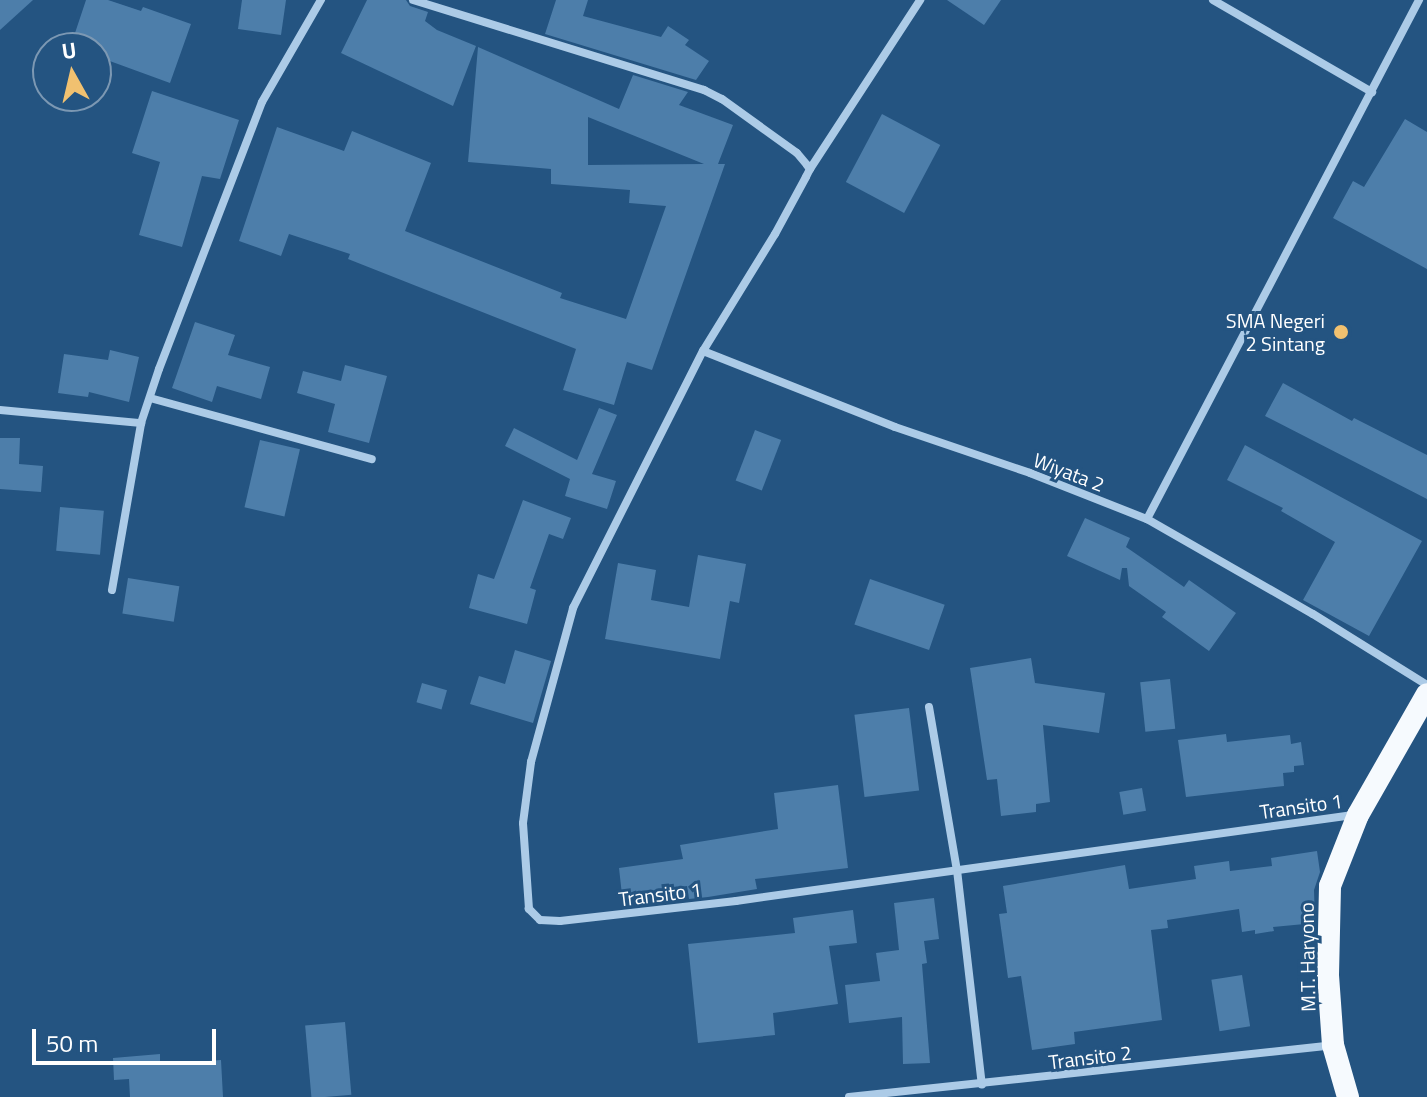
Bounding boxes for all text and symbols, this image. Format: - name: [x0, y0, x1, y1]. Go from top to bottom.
- north arrow: [32, 32, 112, 112]
- text: U: [59, 32, 78, 68]
- place label: SMA Negeri 2 Sintang: [1226, 308, 1325, 355]
- marker: SMA Negeri 2 Sintang: [1332, 323, 1350, 341]
- street label: Wiyata 2: [1030, 447, 1108, 497]
- street label: Transito 1: [1258, 788, 1344, 824]
- street label: Transito 1: [617, 877, 703, 911]
- street label: M.T. Haryono: [1294, 902, 1320, 1012]
- scale bar: [36, 1013, 220, 1063]
- text: 50 m: [46, 1025, 98, 1061]
- street label: Transito 2: [1047, 1040, 1133, 1074]

